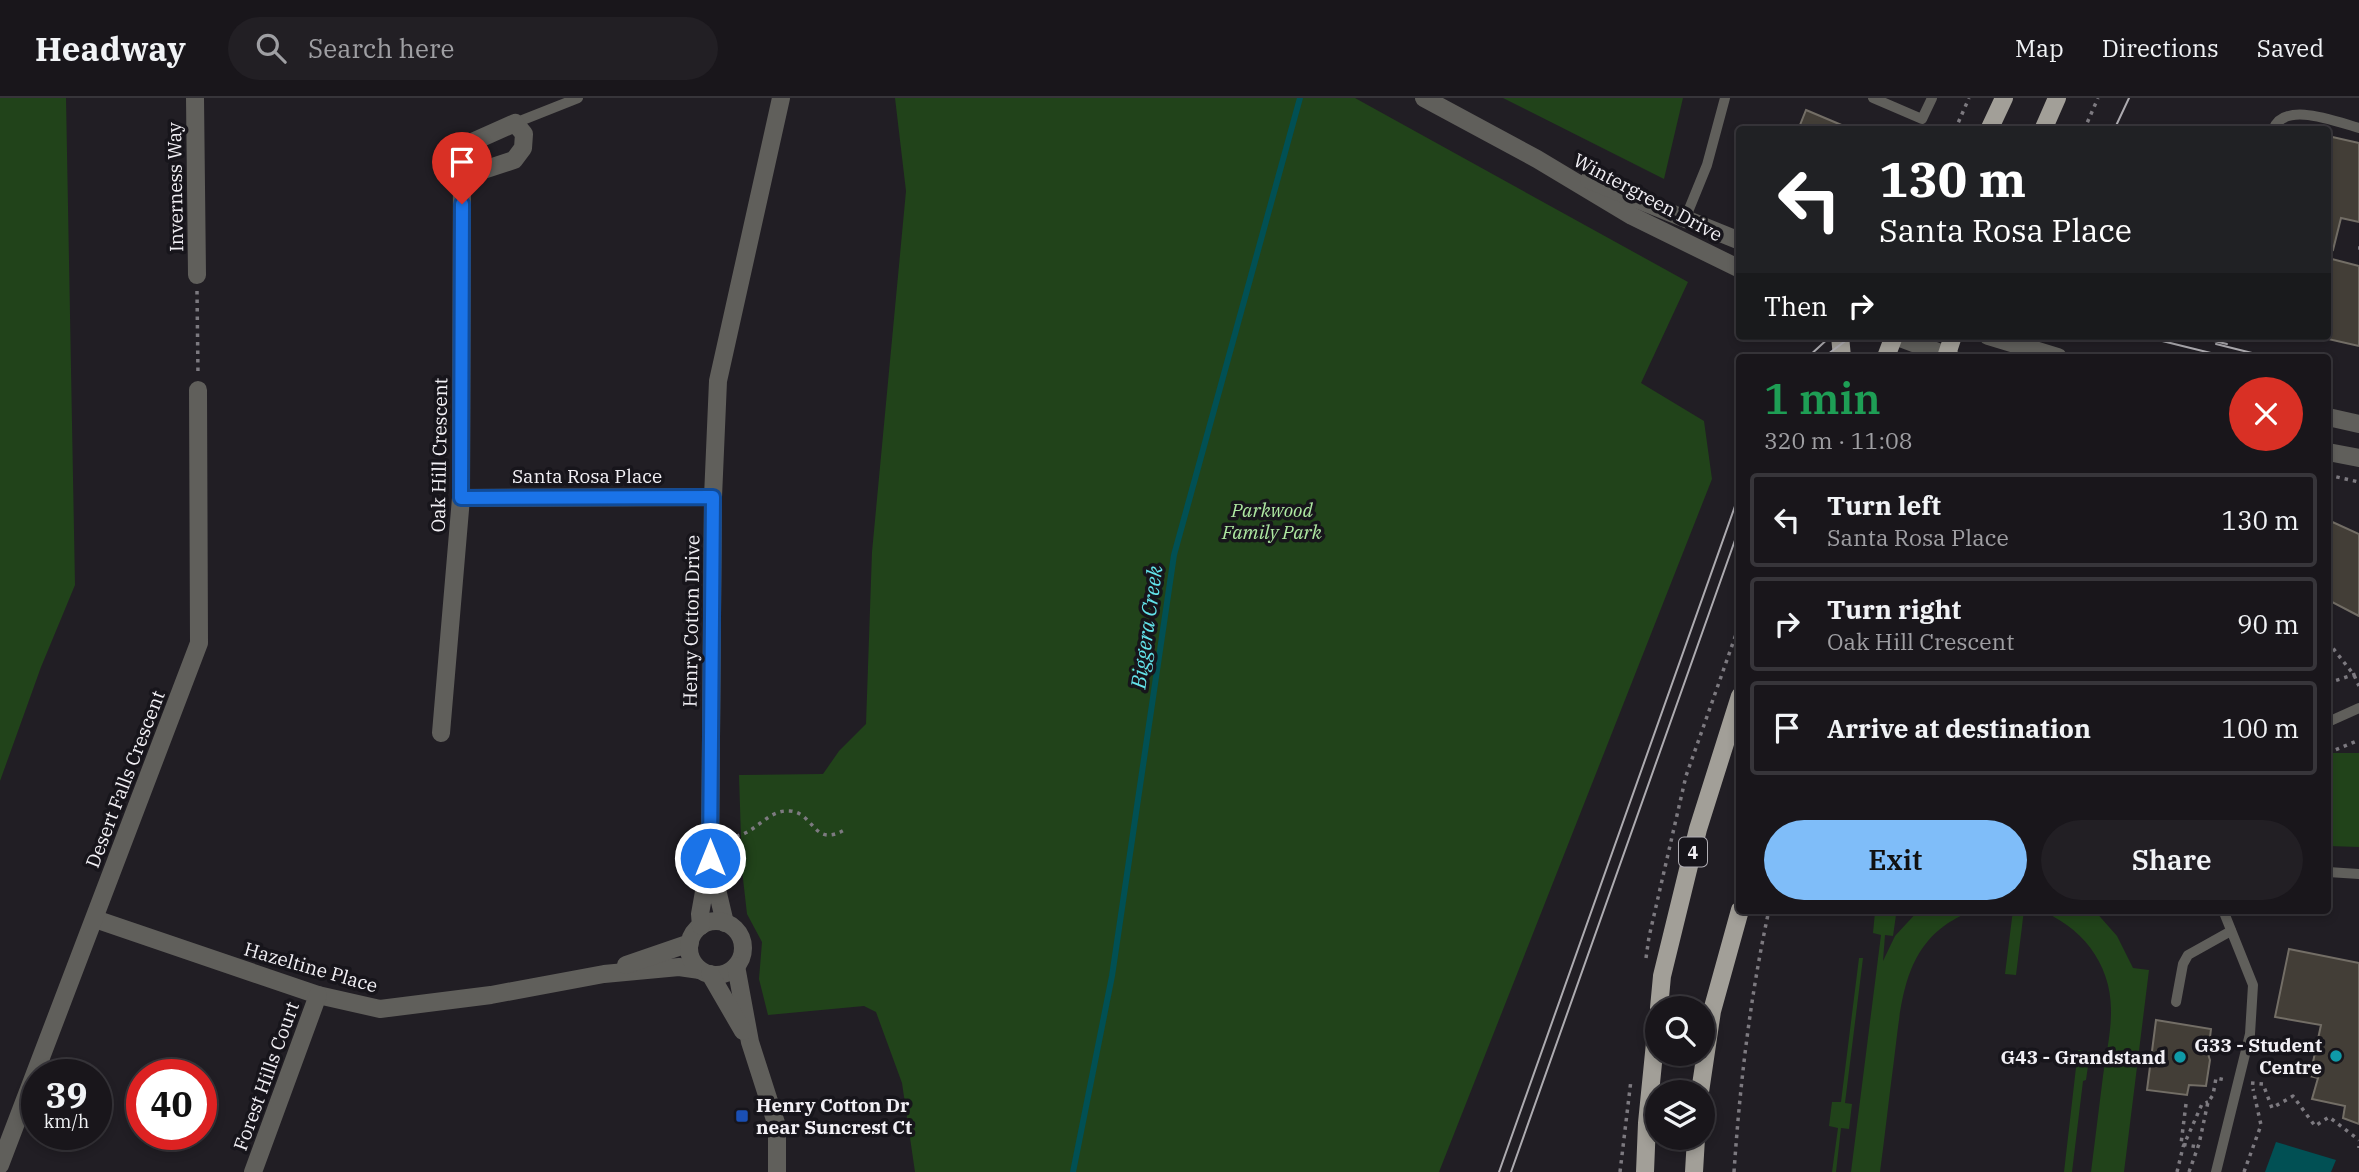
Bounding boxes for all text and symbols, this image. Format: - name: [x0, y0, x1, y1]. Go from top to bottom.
- search box: [228, 17, 718, 80]
- text: Headway: [35, 27, 186, 70]
- icon: search: [252, 29, 290, 67]
- text: Search here: [308, 31, 454, 65]
- text: Map: [2015, 32, 2064, 64]
- text: Directions: [2102, 32, 2219, 64]
- text: Saved: [2257, 32, 2324, 64]
- street label: Inverness Way: [162, 121, 188, 252]
- pin: [432, 132, 492, 204]
- icon: arrive: [443, 143, 481, 181]
- text: 130 m: [1879, 147, 2026, 210]
- street label: Wintergreen Drive: [1569, 148, 1727, 246]
- icon: left: [1764, 154, 1855, 245]
- text: Santa Rosa Place: [1879, 209, 2132, 251]
- icon: right: [1842, 287, 1880, 325]
- text: Then: [1764, 289, 1828, 323]
- text: 1 min: [1764, 371, 1881, 426]
- street label: Oak Hill Crescent: [426, 377, 452, 533]
- button: close: [2229, 377, 2303, 451]
- text: 320 m · 11:08: [1764, 425, 1913, 455]
- street label: Santa Rosa Place: [512, 464, 662, 488]
- text: Turn left: [1827, 488, 1941, 522]
- park label: Parkwood Family Park: [1221, 498, 1323, 544]
- icon: left: [1768, 501, 1806, 539]
- text: 130 m: [2221, 503, 2299, 537]
- text: Santa Rosa Place: [1827, 522, 2009, 552]
- street label: Henry Cotton Drive: [677, 535, 705, 707]
- water label: Biggera Creek: [1123, 563, 1169, 691]
- text: Turn right: [1827, 592, 1961, 626]
- icon: right: [1768, 605, 1806, 643]
- text: 90 m: [2237, 607, 2299, 641]
- text: Oak Hill Crescent: [1827, 626, 2014, 656]
- street label: Desert Falls Crescent: [80, 687, 170, 871]
- icon: arrive: [1768, 709, 1806, 747]
- text: Arrive at destination: [1827, 711, 2091, 745]
- text: 100 m: [2221, 711, 2299, 745]
- button: Exit: [1764, 820, 2027, 900]
- button: Share: [2041, 820, 2303, 900]
- position arrow: [673, 821, 747, 895]
- road number: 4: [1679, 838, 1707, 866]
- street label: Hazeltine Place: [241, 936, 381, 998]
- map controls: [1645, 996, 1715, 1150]
- button: search: [1645, 996, 1715, 1066]
- street label: Forest Hills Court: [228, 998, 304, 1154]
- place label: G33 - Student Centre: [2194, 1033, 2322, 1079]
- place label: G43 - Grandstand: [2001, 1045, 2166, 1069]
- marker: G33 - Student Centre: [2328, 1048, 2344, 1064]
- marker: G43 - Grandstand: [2172, 1049, 2188, 1065]
- speed limit sign: 40: [126, 1059, 217, 1150]
- text: 39: [45, 1072, 88, 1118]
- button: layers: [1645, 1080, 1715, 1150]
- place label: Henry Cotton Dr near Suncrest Ct: [756, 1093, 912, 1139]
- marker: Henry Cotton Dr near Suncrest Ct: [734, 1108, 750, 1124]
- text: km/h: [44, 1110, 89, 1133]

